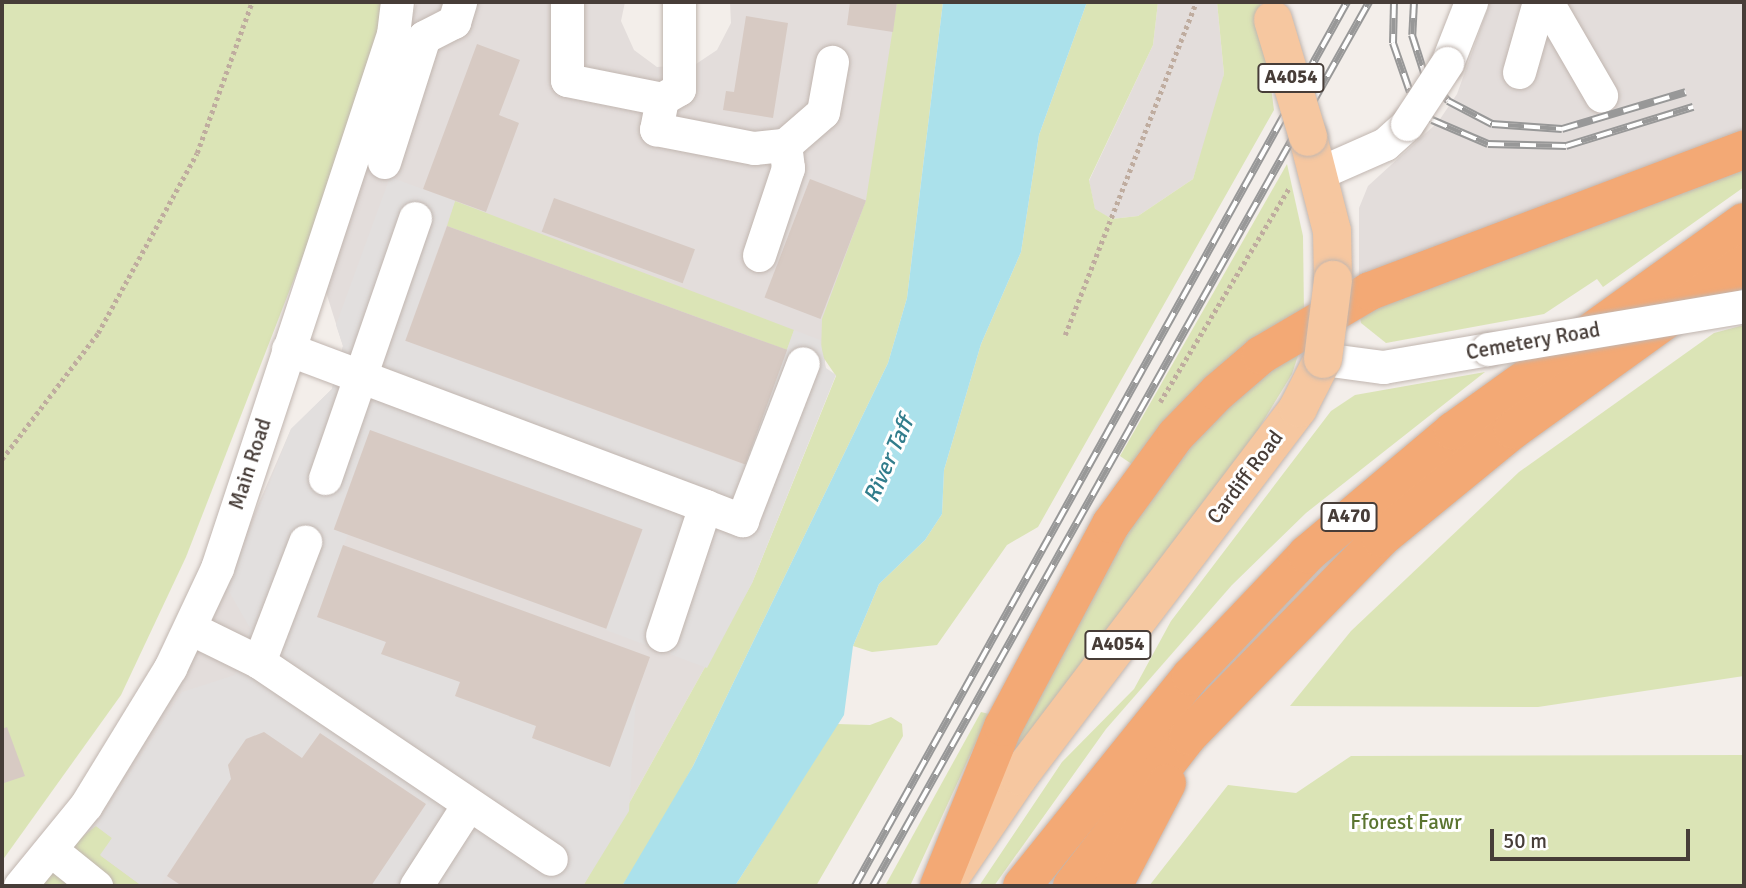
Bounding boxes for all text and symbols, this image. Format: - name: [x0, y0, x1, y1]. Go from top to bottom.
- road number: A4054: [1256, 62, 1326, 94]
- street label: Cemetery Road: [1464, 317, 1602, 365]
- water label: River Taff: [858, 413, 920, 507]
- street label: Main Road: [223, 415, 277, 513]
- street label: Cardiff Road: [1202, 425, 1288, 529]
- road number: A470: [1319, 502, 1379, 532]
- road number: A4054: [1083, 630, 1153, 660]
- park label: Fforest Fawr: [1350, 809, 1462, 835]
- scale bar: [1494, 814, 1694, 858]
- text: 50 m: [1503, 828, 1547, 854]

